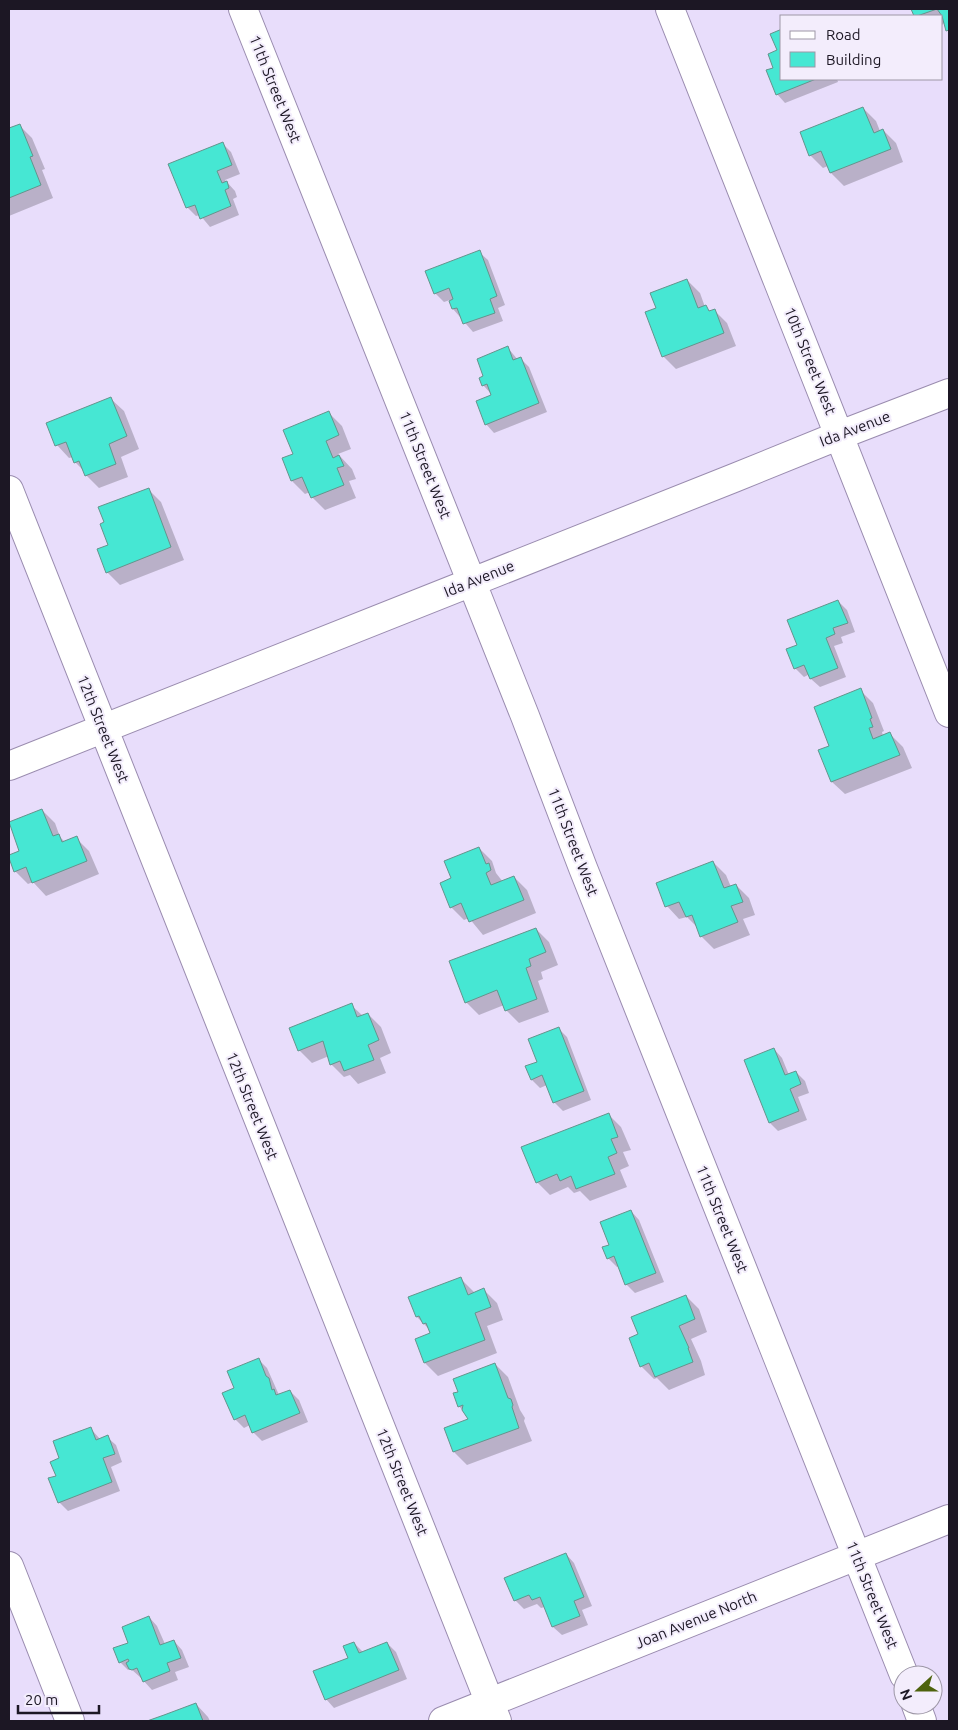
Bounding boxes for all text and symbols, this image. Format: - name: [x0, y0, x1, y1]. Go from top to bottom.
- legend: [780, 15, 943, 80]
- text: Road: [826, 26, 861, 43]
- street label: 11th Street West: [246, 33, 305, 145]
- text: Building: [826, 51, 881, 68]
- street label: 10th Street West: [781, 305, 840, 417]
- street label: Ida Avenue: [817, 407, 893, 450]
- street label: 11th Street West: [396, 409, 455, 521]
- street label: Ida Avenue: [441, 557, 516, 600]
- street label: 12th Street West: [74, 673, 133, 785]
- street label: 11th Street West: [545, 785, 602, 898]
- street label: 12th Street West: [223, 1050, 282, 1162]
- street label: 11th Street West: [693, 1163, 752, 1275]
- street label: 12th Street West: [373, 1426, 432, 1538]
- street label: 11th Street West: [843, 1539, 902, 1651]
- street label: Joan Avenue North: [633, 1587, 759, 1652]
- north arrow: [893, 1665, 943, 1715]
- scale bar: [18, 1682, 99, 1714]
- text: N: [897, 1687, 915, 1702]
- text: 20 m: [25, 1691, 58, 1708]

